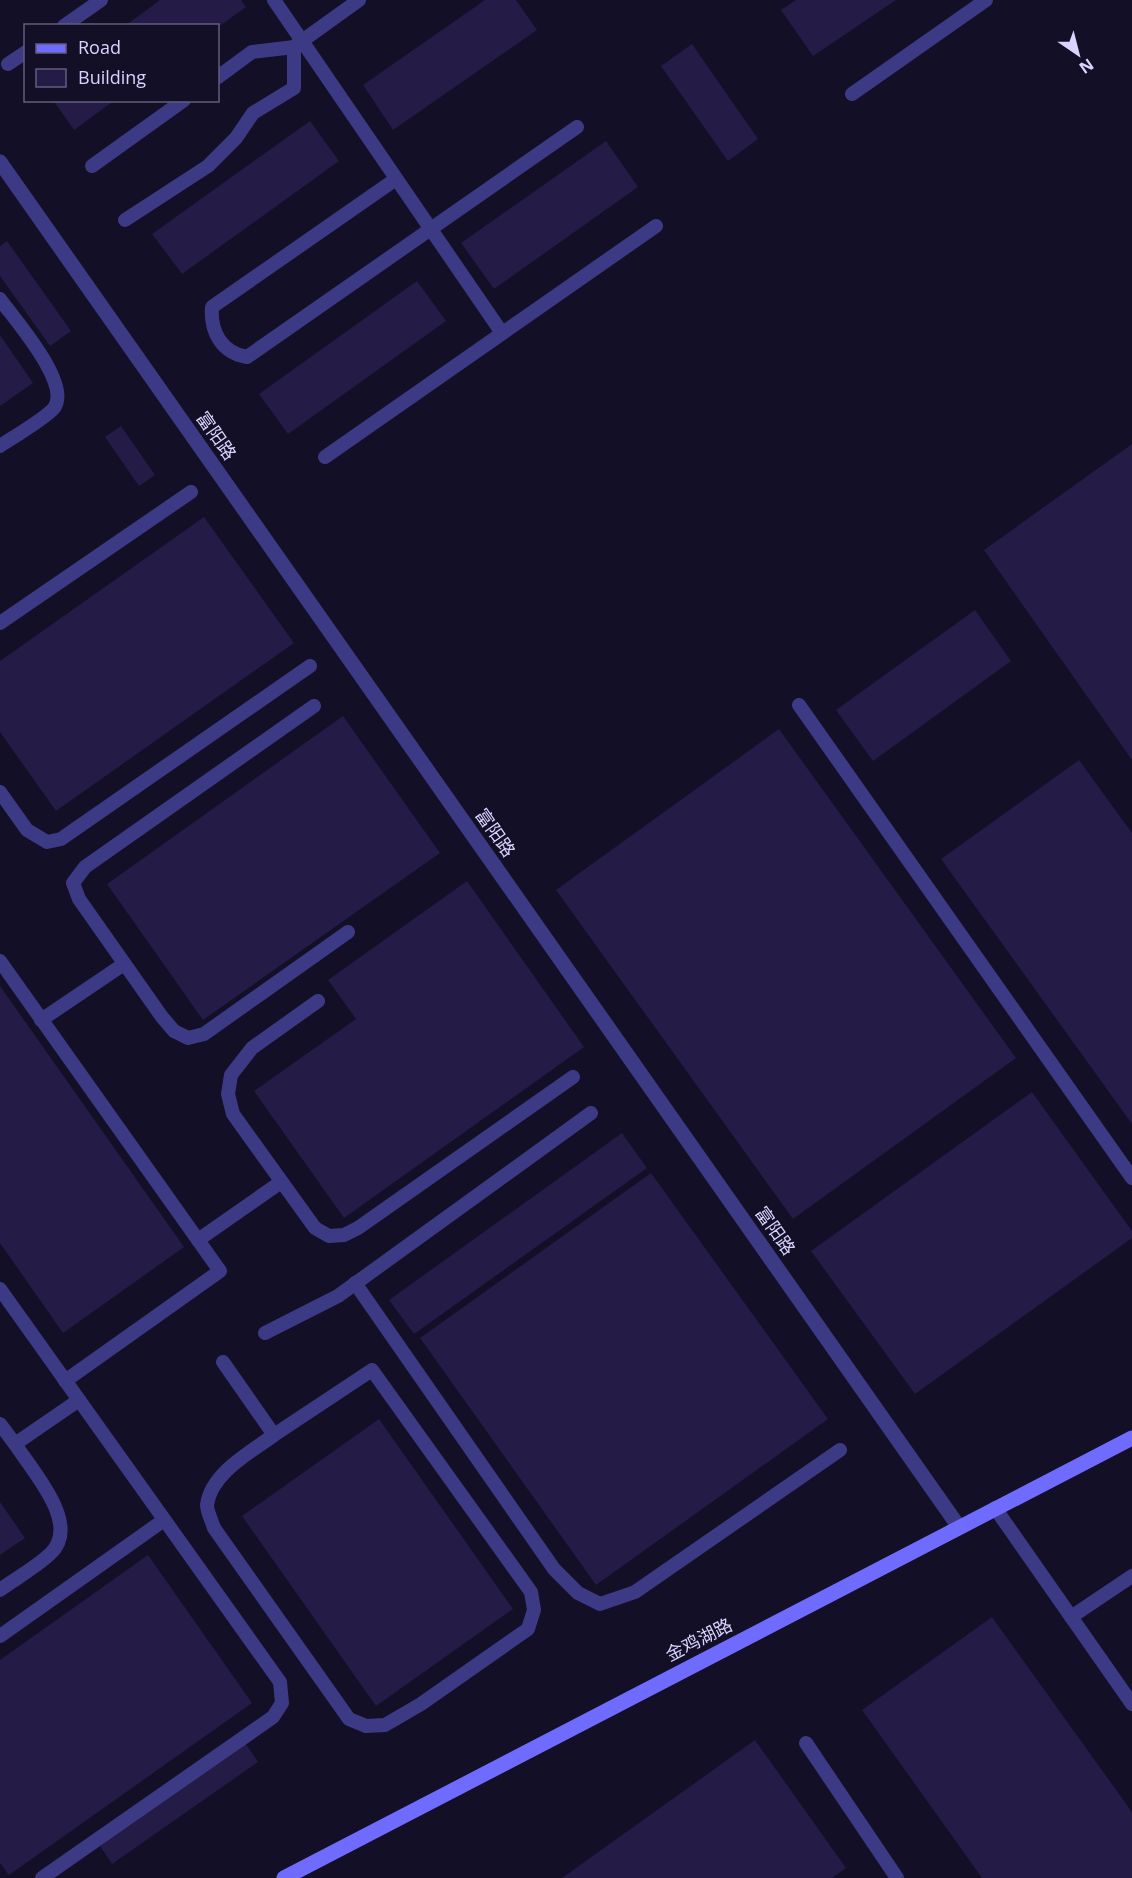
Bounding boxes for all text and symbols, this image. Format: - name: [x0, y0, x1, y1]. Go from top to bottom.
- legend: [24, 24, 219, 102]
- north arrow: [1048, 24, 1108, 84]
- text: Road: [78, 35, 121, 59]
- text: N: [1075, 54, 1098, 79]
- text: Building: [78, 65, 146, 89]
- street label: 富阳路: [192, 406, 242, 464]
- street label: 富阳路: [471, 803, 521, 861]
- street label: 富阳路: [751, 1201, 801, 1259]
- street label: 金鸡湖路: [661, 1612, 736, 1666]

